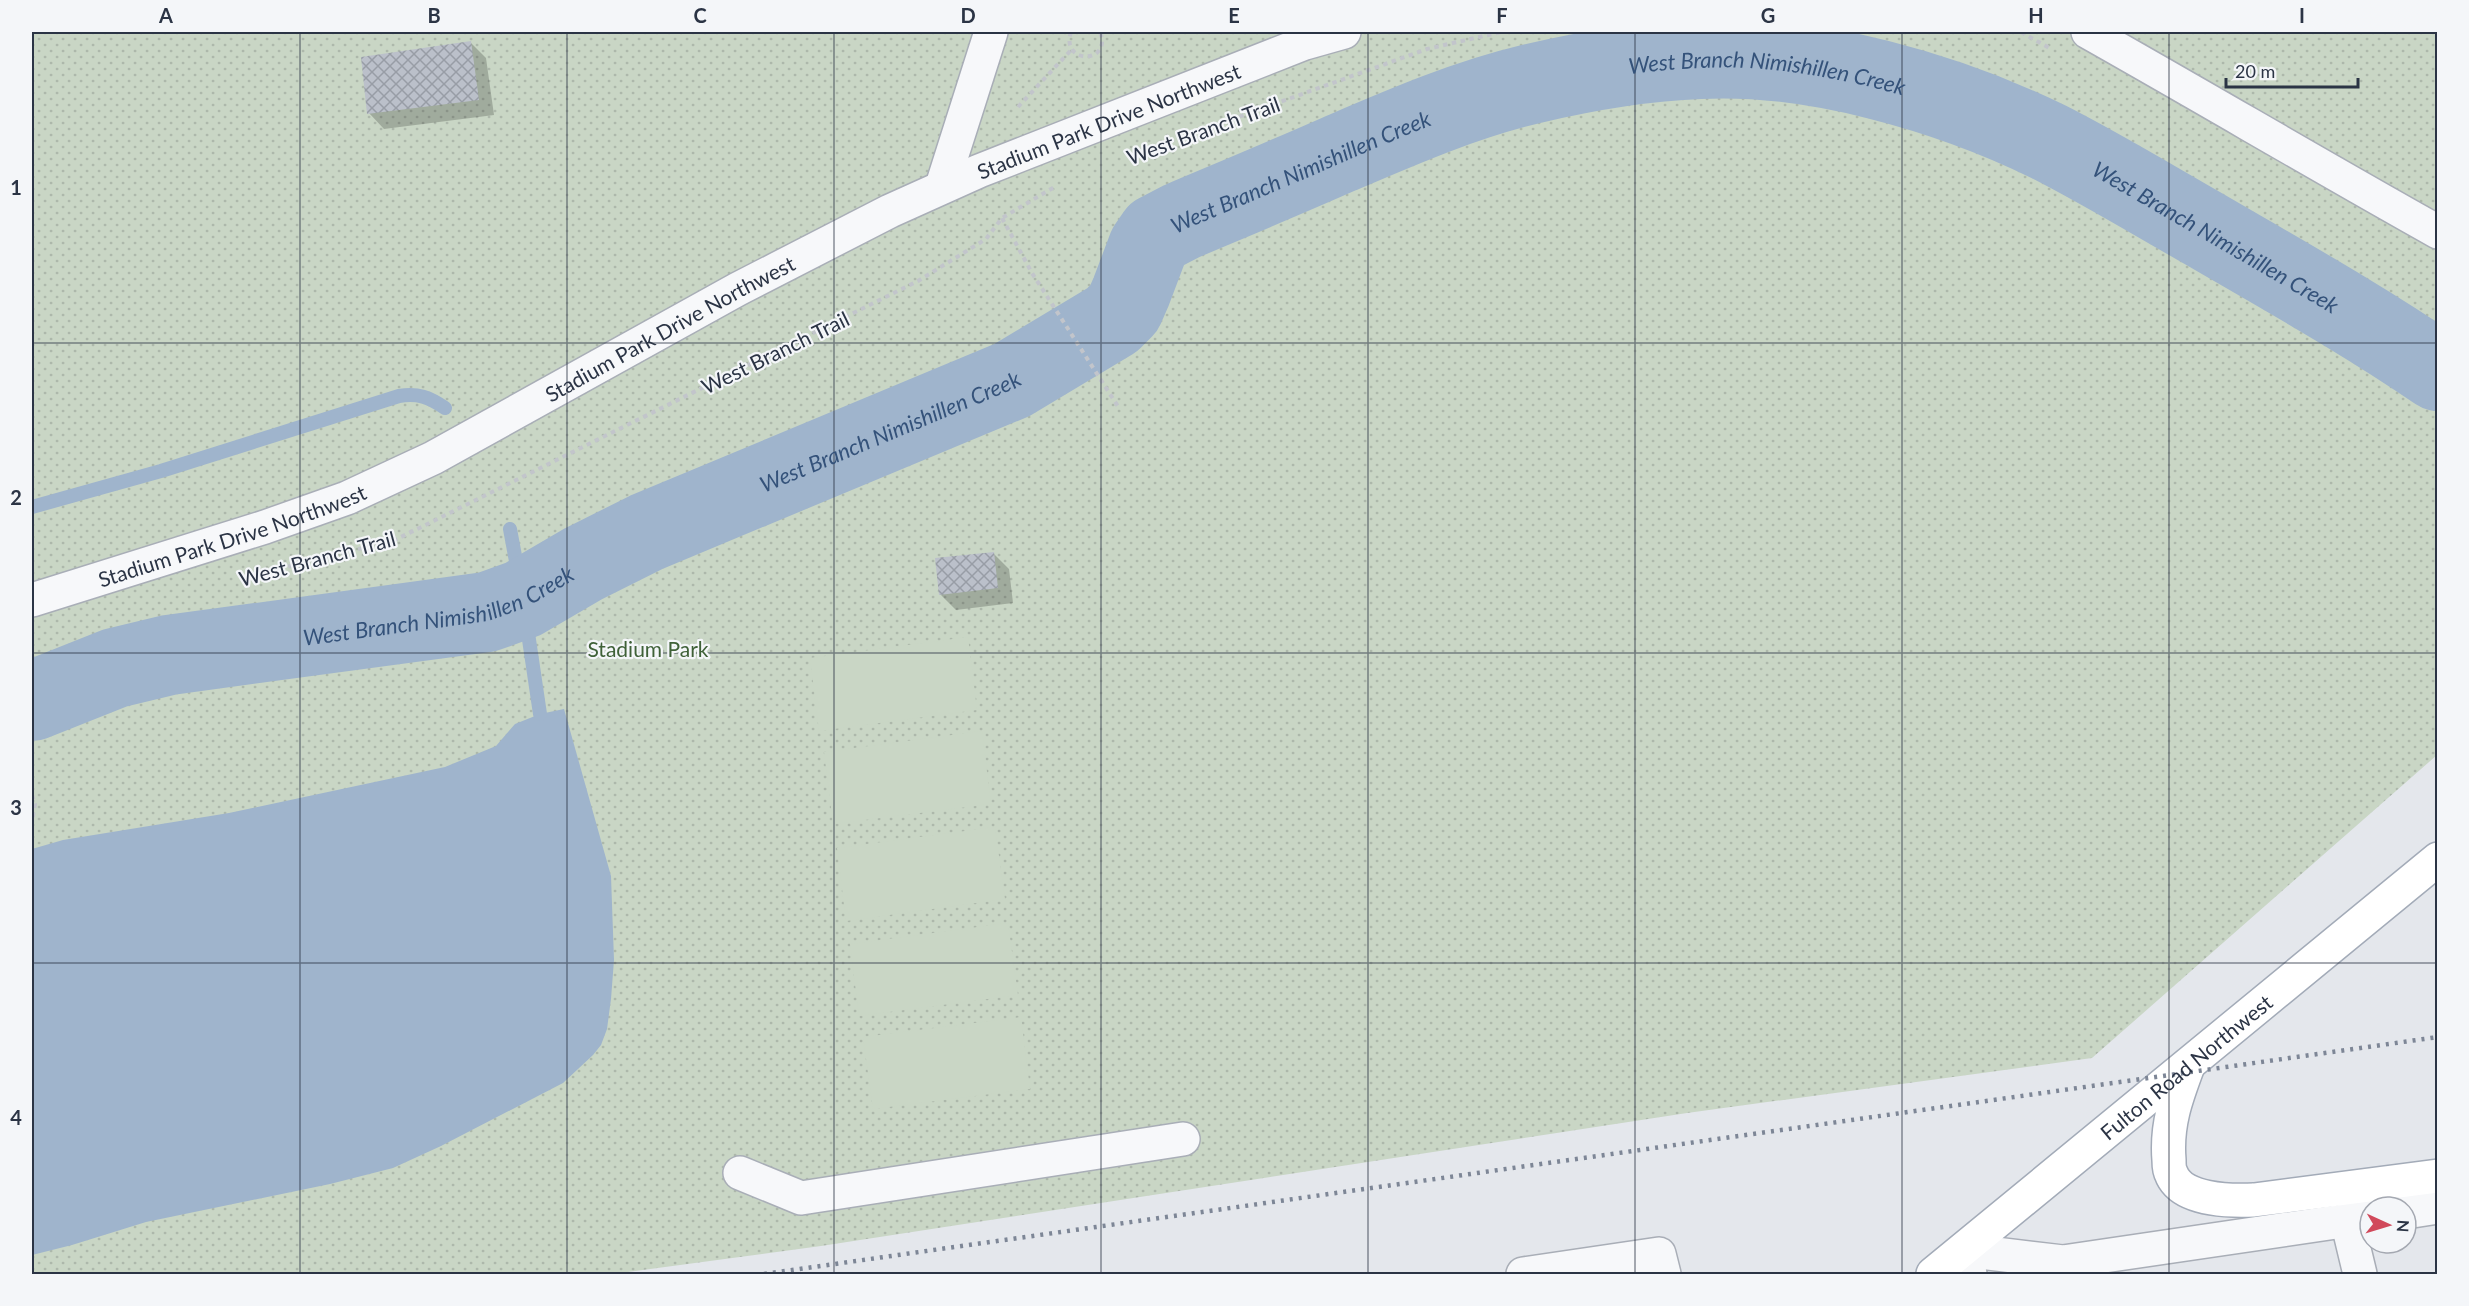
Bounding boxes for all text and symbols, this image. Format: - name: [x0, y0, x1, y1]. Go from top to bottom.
- text: A: [158, 3, 173, 27]
- text: B: [427, 3, 441, 27]
- text: C: [693, 3, 707, 27]
- text: D: [960, 3, 976, 27]
- text: E: [1228, 3, 1240, 27]
- text: F: [1496, 3, 1508, 27]
- text: G: [1761, 3, 1775, 27]
- text: H: [2028, 3, 2044, 27]
- text: I: [2299, 3, 2305, 27]
- water label: West Branch Nimishillen Creek: [1627, 45, 1909, 100]
- scale bar: [2226, 51, 2358, 89]
- street label: Stadium Park Drive Northwest: [973, 57, 1244, 183]
- text: 20 m: [2235, 60, 2275, 82]
- street label: West Branch Trail: [1123, 91, 1283, 169]
- water label: West Branch Nimishillen Creek: [1166, 104, 1435, 238]
- water label: West Branch Nimishillen Creek: [2088, 155, 2344, 318]
- text: 1: [10, 175, 22, 199]
- street label: Stadium Park Drive Northwest: [540, 250, 799, 406]
- street label: West Branch Trail: [697, 305, 853, 399]
- water label: West Branch Nimishillen Creek: [755, 364, 1026, 497]
- street label: Stadium Park Drive Northwest: [95, 478, 370, 591]
- text: 2: [10, 485, 22, 509]
- street label: West Branch Trail: [236, 525, 398, 591]
- water label: West Branch Nimishillen Creek: [301, 559, 579, 650]
- park label: Stadium Park: [587, 636, 709, 661]
- text: 3: [10, 795, 22, 819]
- street label: Fulton Road Northwest: [2095, 988, 2277, 1144]
- text: 4: [10, 1105, 22, 1129]
- north arrow: [2358, 1195, 2418, 1255]
- text: N: [2394, 1219, 2413, 1233]

